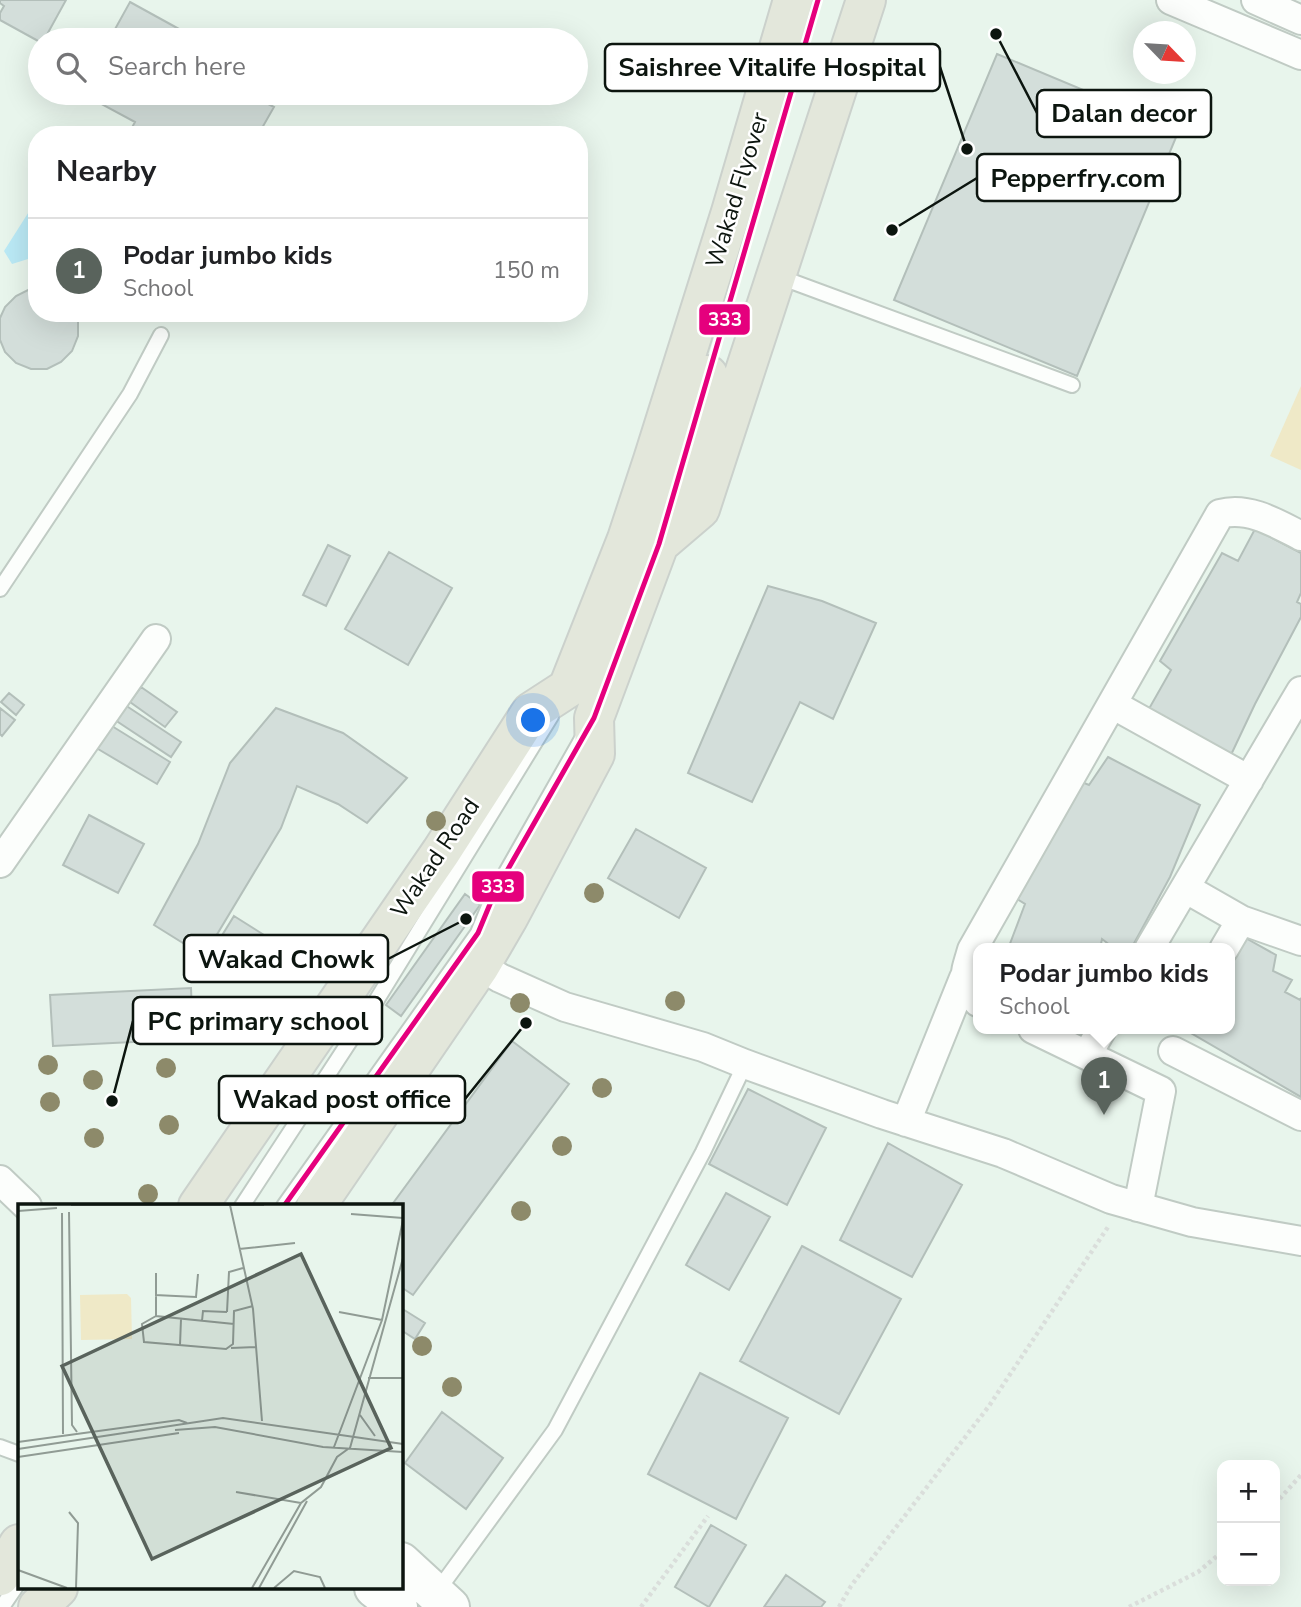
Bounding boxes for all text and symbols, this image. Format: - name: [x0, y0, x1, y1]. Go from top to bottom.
- north arrow: [1133, 21, 1196, 84]
- search box: [28, 28, 588, 105]
- callout: Saishree Vitalife Hospital: [605, 44, 940, 91]
- icon: search: [52, 48, 90, 86]
- text: Search here: [108, 49, 246, 84]
- text: Saishree Vitalife Hospital: [618, 50, 926, 85]
- callout: Dalan decor: [1037, 90, 1211, 137]
- text: Dalan decor: [1051, 96, 1198, 131]
- street label: Wakad Flyover: [698, 108, 776, 272]
- text: Nearby: [56, 151, 156, 192]
- callout: Pepperfry.com: [977, 154, 1180, 201]
- text: Pepperfry.com: [990, 161, 1166, 196]
- text: Podar jumbo kids: [123, 238, 332, 273]
- text: 1: [72, 255, 86, 286]
- text: 150 m: [493, 255, 560, 286]
- text: School: [123, 273, 193, 304]
- line badge: 333: [698, 303, 751, 336]
- text: 333: [708, 307, 742, 333]
- your location: [516, 703, 550, 737]
- street label: Wakad Road: [383, 792, 487, 924]
- line badge: 333: [471, 870, 525, 903]
- text: 333: [481, 874, 515, 900]
- callout: Wakad Chowk: [184, 935, 388, 982]
- text: Wakad Chowk: [198, 942, 375, 977]
- popup: [973, 943, 1235, 1034]
- text: Podar jumbo kids: [999, 956, 1209, 991]
- text: School: [999, 991, 1070, 1022]
- callout: PC primary school: [133, 997, 382, 1044]
- text: PC primary school: [147, 1004, 369, 1039]
- pin: 1: [1081, 1057, 1127, 1115]
- callout: Wakad post office: [219, 1076, 465, 1123]
- text: Wakad post office: [233, 1082, 451, 1117]
- inset map: [18, 1204, 402, 1590]
- map controls: [1217, 1460, 1280, 1586]
- button: +: [1217, 1460, 1280, 1523]
- button: −: [1217, 1523, 1280, 1586]

